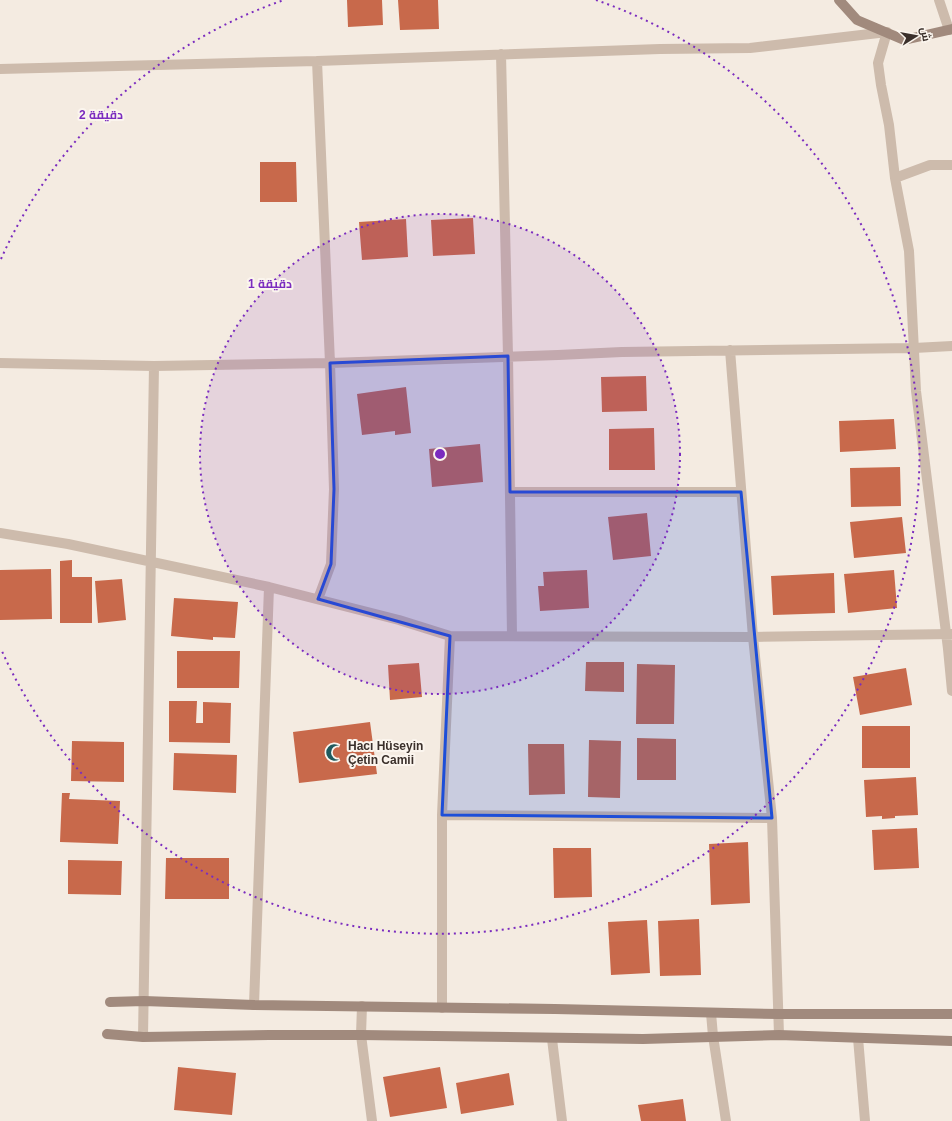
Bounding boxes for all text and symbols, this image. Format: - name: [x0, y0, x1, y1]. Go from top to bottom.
- north arrow: [896, 16, 936, 56]
- text: ش: [918, 26, 933, 42]
- text: 2 دقيقة: [79, 108, 123, 122]
- text: 1 دقيقة: [248, 277, 292, 291]
- centre of rings: [433, 447, 447, 461]
- place label: Hacı Hüseyin Çetin Camii: [348, 739, 423, 767]
- mosque icon: Hacı Hüseyin Çetin Camii: [325, 743, 345, 763]

